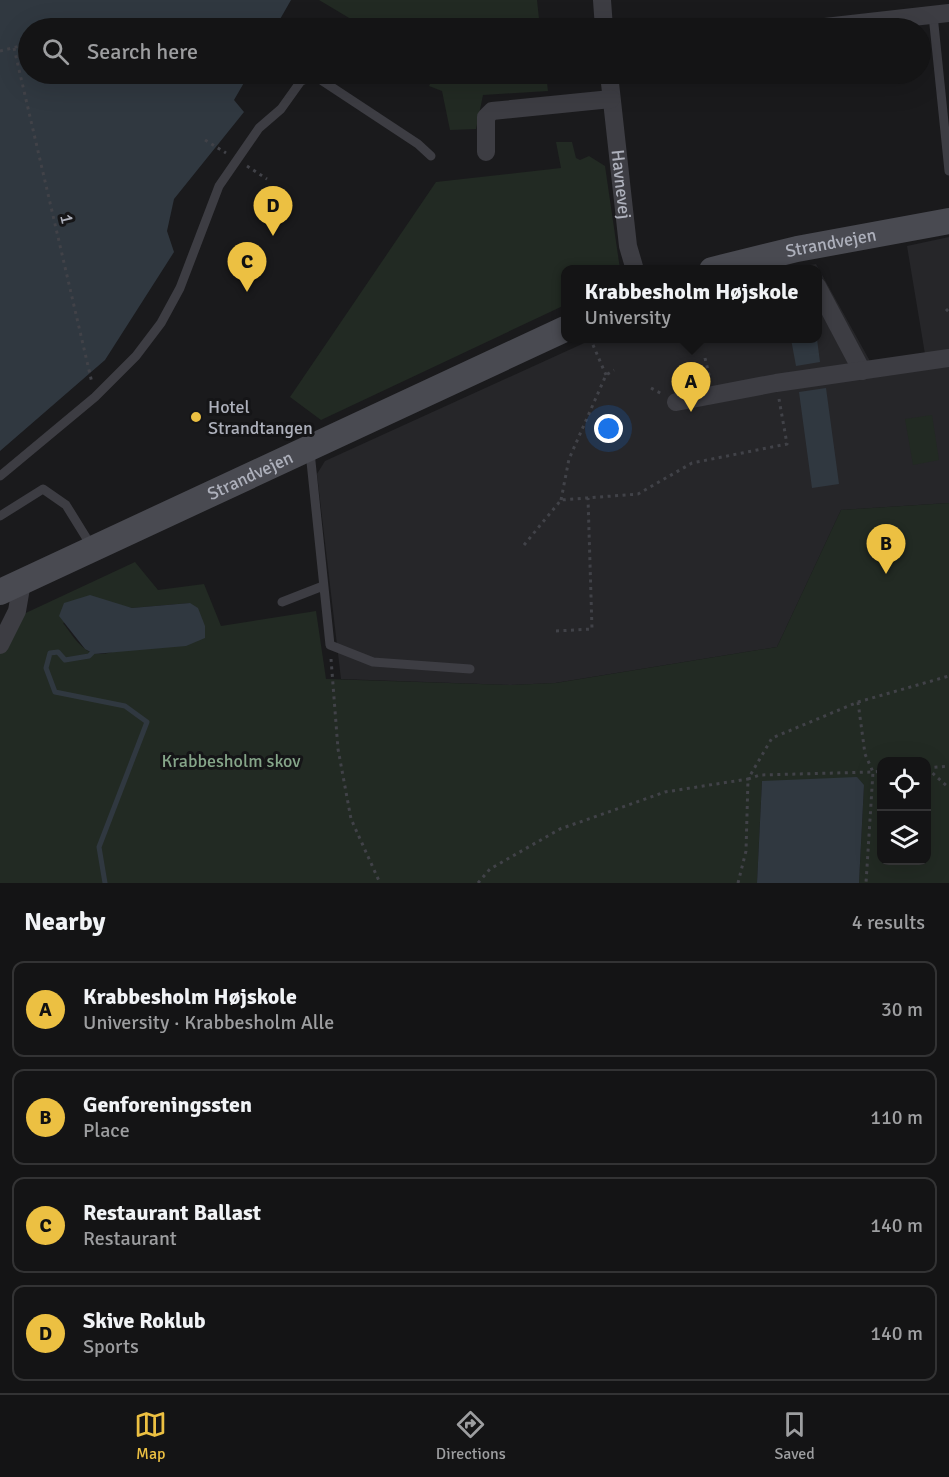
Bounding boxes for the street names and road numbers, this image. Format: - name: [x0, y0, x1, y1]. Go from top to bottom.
- street label: Havnevej: [606, 148, 636, 220]
- street label: 1: [55, 212, 79, 226]
- street label: Strandvejen: [783, 224, 878, 262]
- street label: Strandvejen: [204, 446, 297, 505]

